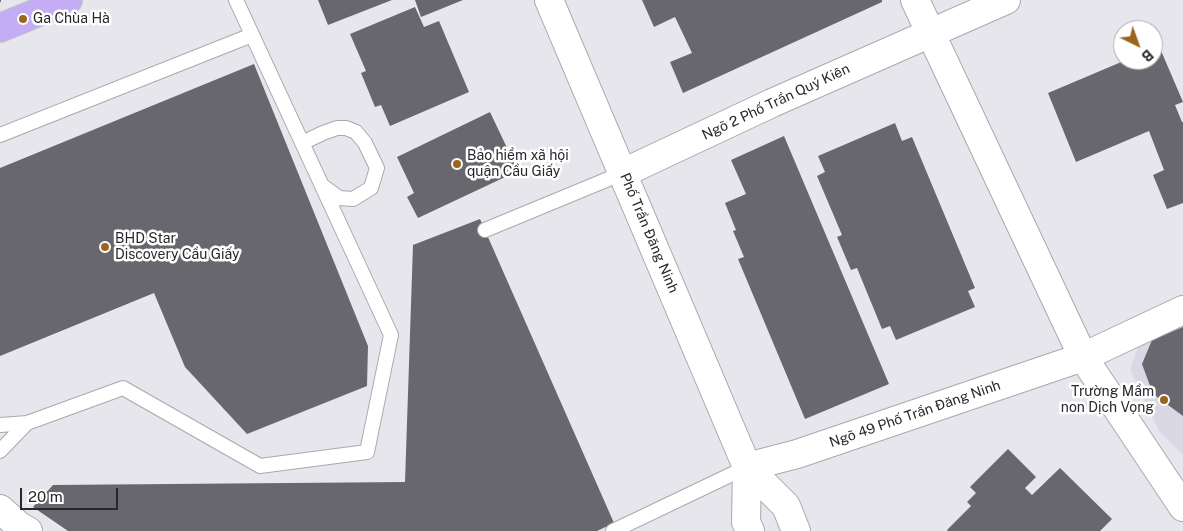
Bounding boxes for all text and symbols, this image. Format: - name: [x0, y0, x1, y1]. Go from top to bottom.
- place label: Ga Chùa Hà: [33, 11, 110, 27]
- marker: Ga Chùa Hà: [17, 13, 29, 25]
- north arrow: [1113, 20, 1163, 70]
- text: B: [1138, 46, 1156, 65]
- street label: Ngõ 2 Phố Trần Quý Kiên: [699, 60, 853, 144]
- place label: Bảo hiểm xã hội quận Cầu Giấy: [467, 148, 569, 180]
- marker: Bảo hiểm xã hội quận Cầu Giấy: [451, 158, 463, 170]
- street label: Phố Trần Đăng Ninh: [616, 170, 682, 296]
- place label: BHD Star Discovery Cầu Giấy: [115, 231, 240, 264]
- marker: BHD Star Discovery Cầu Giấy: [99, 241, 111, 253]
- street label: Ngõ 49 Phố Trần Đăng Ninh: [827, 377, 1003, 451]
- place label: Trường Mầm non Dịch Vọng: [1061, 384, 1154, 417]
- marker: Trường Mầm non Dịch Vọng: [1158, 394, 1170, 406]
- scale bar: [22, 478, 120, 510]
- text: 20 m: [28, 488, 63, 505]

